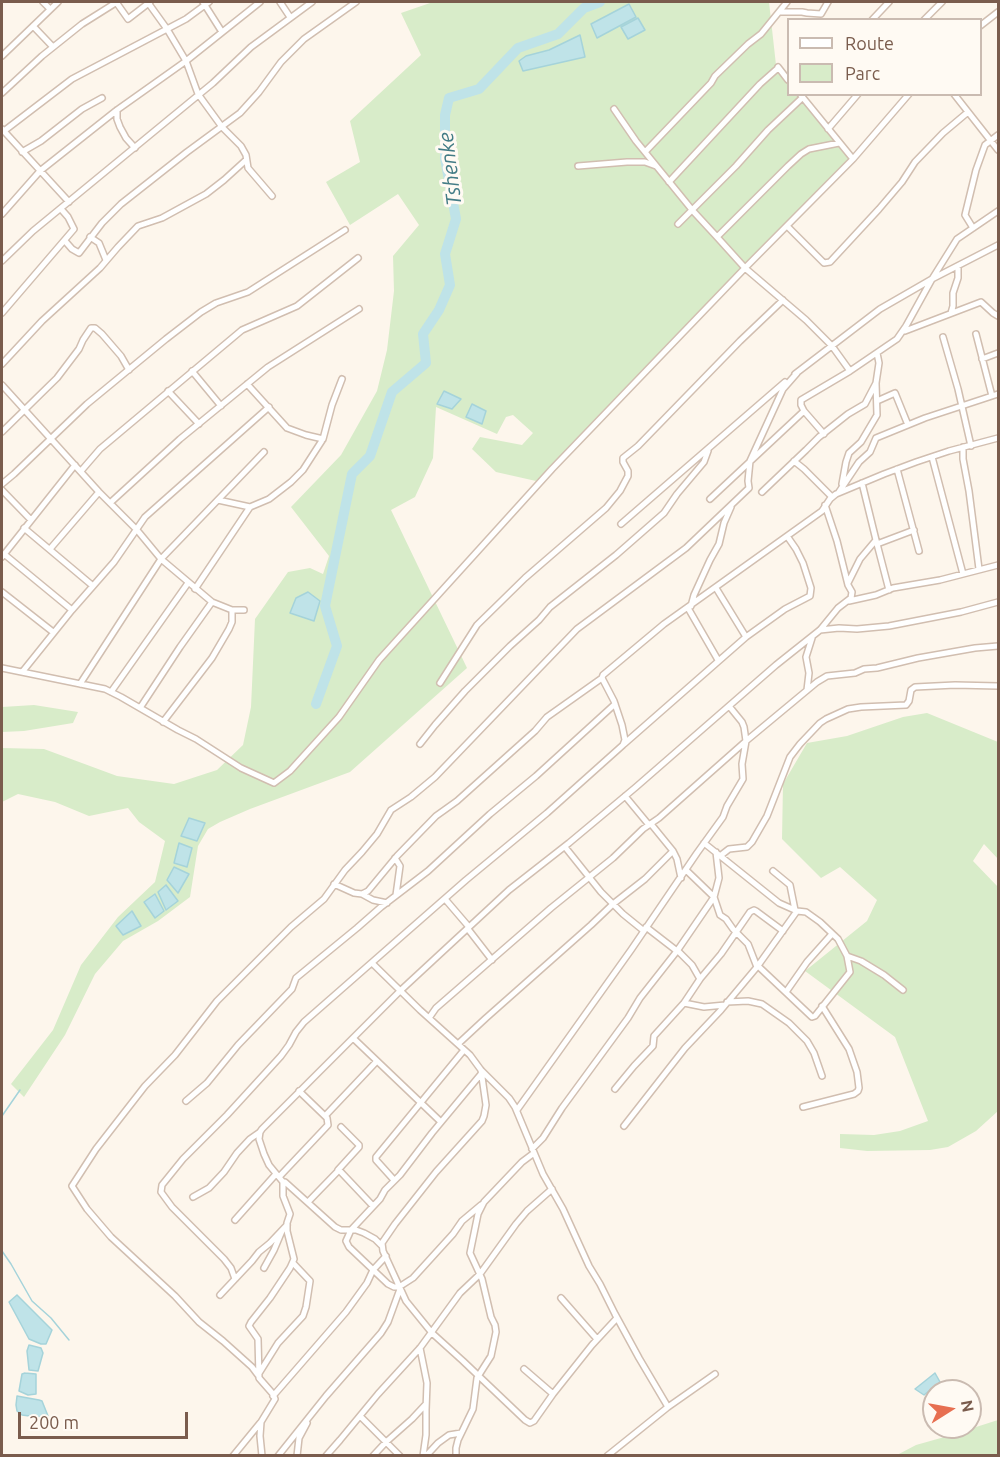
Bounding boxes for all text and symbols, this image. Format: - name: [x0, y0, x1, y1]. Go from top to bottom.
- legend: [787, 18, 982, 96]
- text: Route: [845, 33, 894, 53]
- text: Parc: [845, 63, 880, 83]
- water label: Tshenke: [433, 131, 467, 207]
- north arrow: [922, 1379, 982, 1439]
- text: N: [958, 1398, 978, 1414]
- scale bar: [21, 1400, 190, 1438]
- text: 200 m: [29, 1412, 79, 1432]

